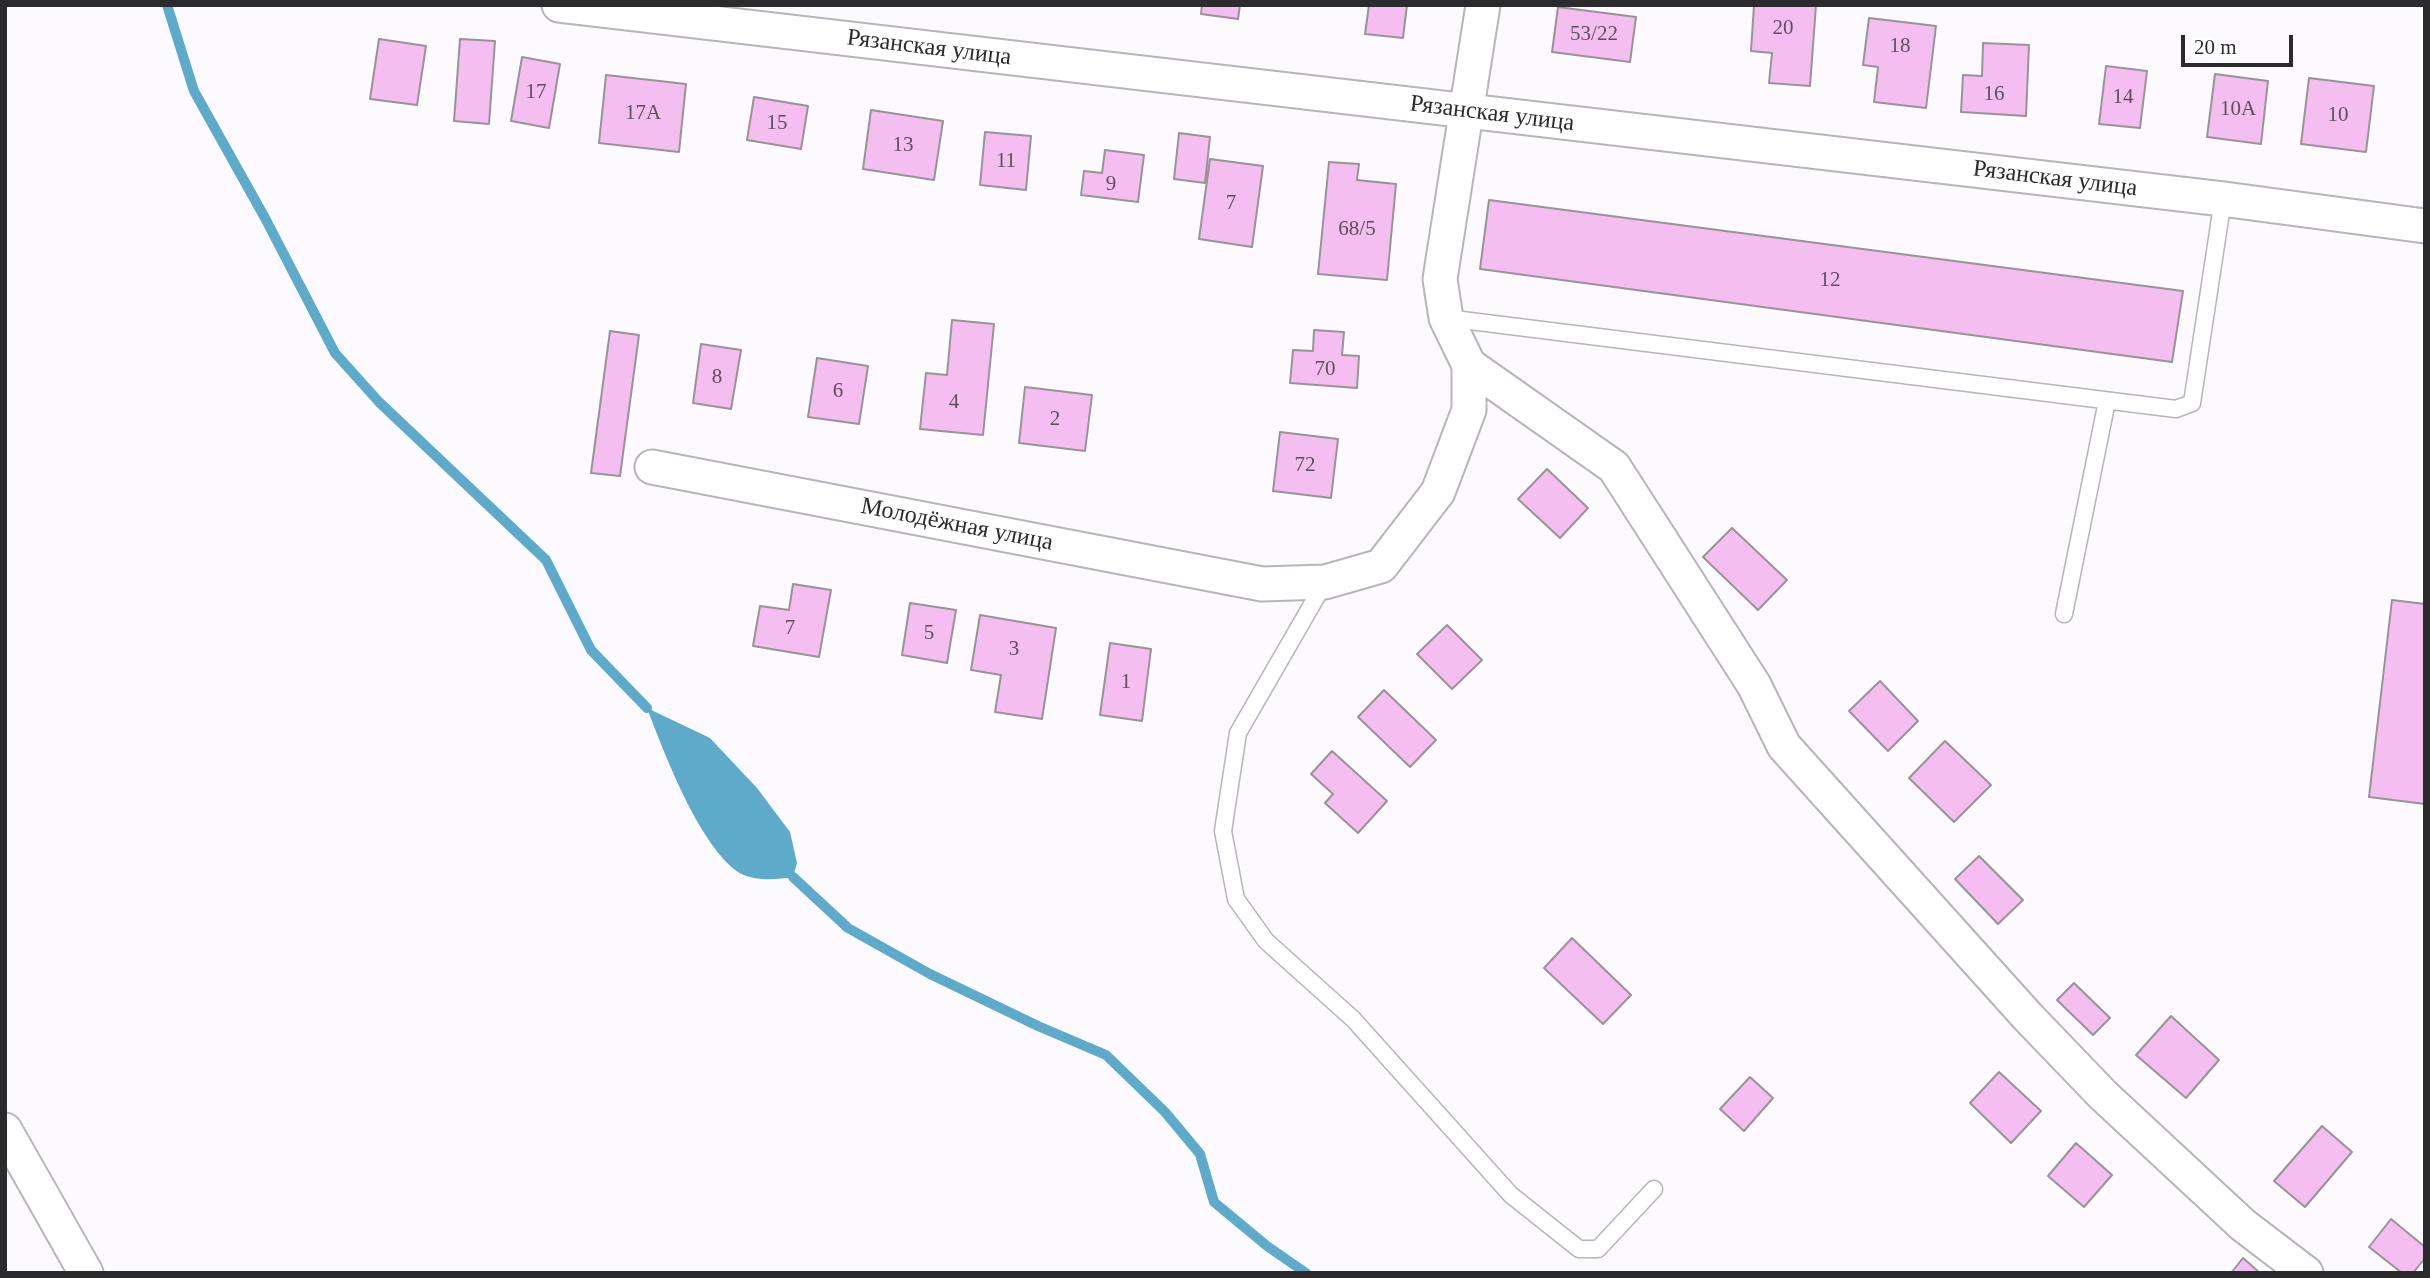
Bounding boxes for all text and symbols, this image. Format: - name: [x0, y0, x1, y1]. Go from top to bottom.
- house number: 20: [1772, 15, 1794, 41]
- house number: 53/22: [1570, 21, 1618, 47]
- scale bar: [2185, 21, 2297, 65]
- street label: Рязанская улица: [845, 24, 1013, 72]
- house number: 18: [1890, 33, 1910, 59]
- text: 20 m: [2194, 35, 2237, 59]
- house number: 17: [526, 79, 546, 105]
- house number: 16: [1983, 81, 2004, 107]
- house number: 14: [2112, 84, 2134, 110]
- street label: Рязанская улица: [1408, 90, 1576, 138]
- house number: 10А: [2220, 96, 2256, 122]
- house number: 17А: [625, 100, 661, 126]
- house number: 10: [2328, 102, 2348, 128]
- house number: 15: [766, 110, 788, 136]
- house number: 13: [892, 132, 914, 158]
- house number: 11: [996, 148, 1016, 174]
- street label: Рязанская улица: [1971, 155, 2139, 203]
- house number: 9: [1106, 171, 1116, 197]
- house number: 7: [1226, 190, 1236, 216]
- house number: 68/5: [1338, 216, 1376, 242]
- house number: 12: [1820, 267, 1840, 293]
- house number: 70: [1314, 356, 1336, 382]
- house number: 8: [712, 364, 722, 390]
- house number: 6: [833, 378, 843, 404]
- house number: 4: [949, 389, 959, 415]
- house number: 2: [1050, 406, 1060, 432]
- house number: 72: [1294, 452, 1316, 478]
- street label: Молодёжная улица: [859, 492, 1055, 558]
- house number: 7: [785, 615, 795, 641]
- house number: 5: [924, 620, 934, 646]
- house number: 3: [1009, 636, 1019, 662]
- house number: 1: [1121, 669, 1131, 695]

